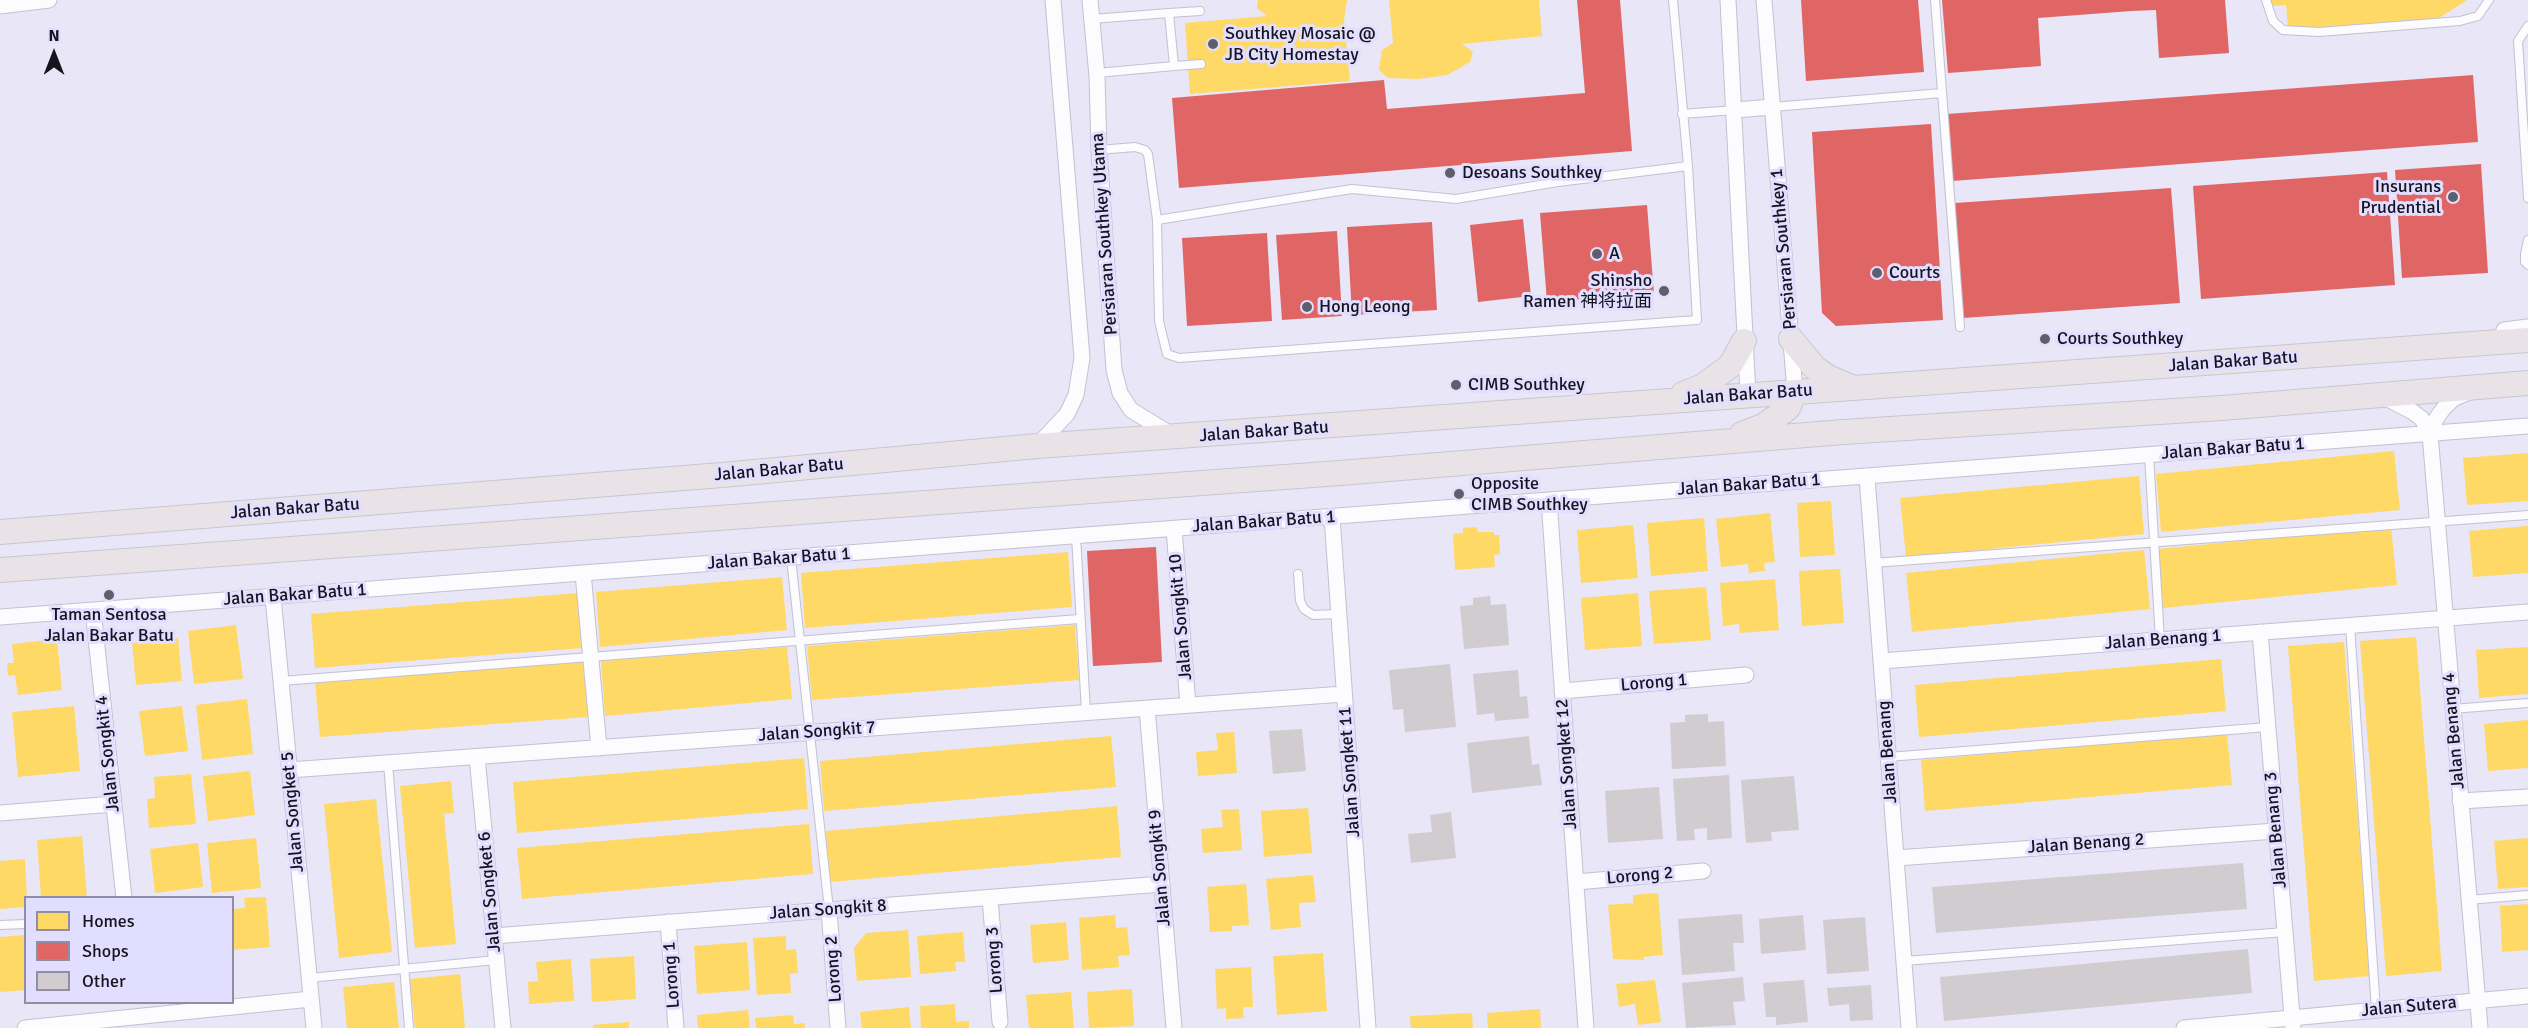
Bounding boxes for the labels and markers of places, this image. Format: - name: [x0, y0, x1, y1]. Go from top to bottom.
- place label: Southkey Mosaic @ JB City Homestay: [1225, 23, 1375, 66]
- marker: Southkey Mosaic @ JB City Homestay: [1206, 37, 1220, 51]
- place label: Desoans Southkey: [1462, 162, 1602, 184]
- marker: Desoans Southkey: [1443, 166, 1457, 180]
- place label: Insurans Prudential: [2361, 176, 2441, 219]
- marker: Insurans Prudential: [2446, 190, 2460, 204]
- place label: A: [1609, 243, 1620, 265]
- marker: A: [1590, 247, 1604, 261]
- place label: Courts: [1889, 262, 1940, 284]
- marker: Courts: [1870, 266, 1884, 280]
- place label: Shinsho Ramen 神将拉面: [1523, 270, 1652, 312]
- marker: Shinsho Ramen 神将拉面: [1657, 284, 1671, 298]
- place label: Hong Leong: [1319, 296, 1410, 318]
- marker: Hong Leong: [1300, 300, 1314, 314]
- place label: Courts Southkey: [2057, 328, 2183, 350]
- marker: Courts Southkey: [2038, 332, 2052, 346]
- place label: CIMB Southkey: [1468, 374, 1585, 396]
- marker: CIMB Southkey: [1449, 378, 1463, 392]
- place label: Opposite CIMB Southkey: [1471, 473, 1588, 516]
- marker: Opposite CIMB Southkey: [1452, 487, 1466, 501]
- marker: Taman Sentosa Jalan Bakar Batu: [102, 588, 116, 602]
- place label: Taman Sentosa Jalan Bakar Batu: [44, 604, 174, 646]

